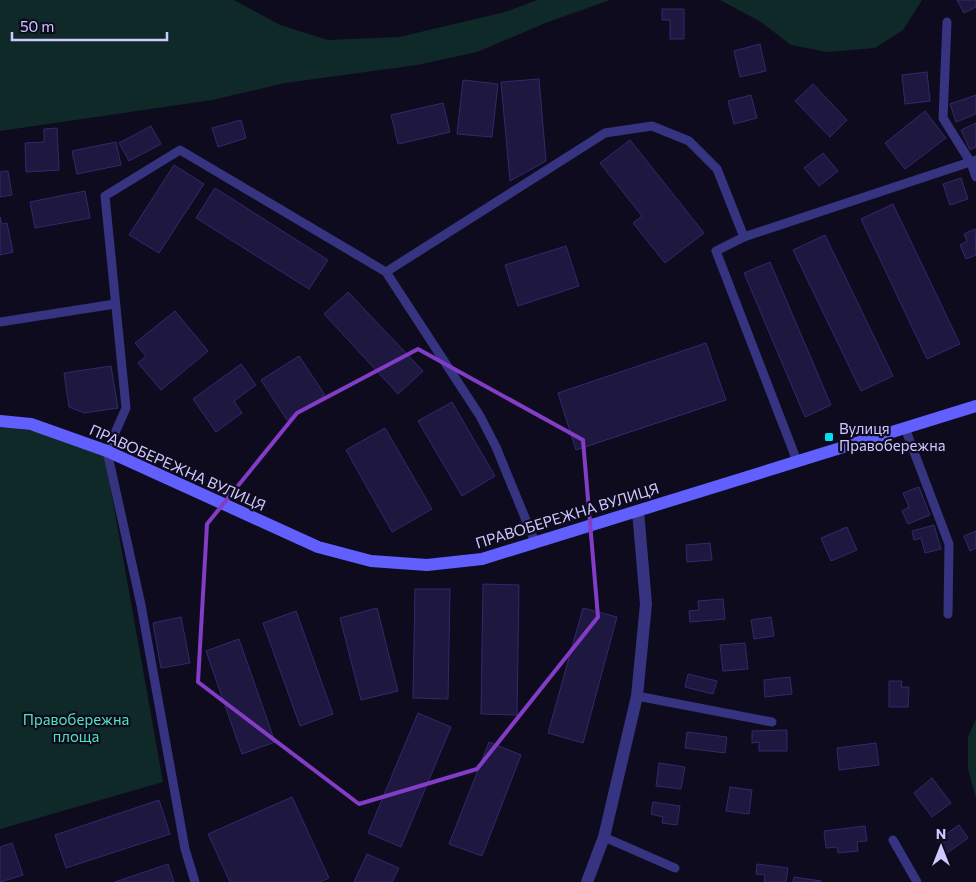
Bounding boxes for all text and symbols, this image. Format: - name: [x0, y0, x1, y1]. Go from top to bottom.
- scale bar: [12, 10, 168, 42]
- text: 50 m: [20, 17, 54, 35]
- place label: Вулиця Правобережна: [839, 419, 946, 454]
- street label: ПРАВОБЕРЕЖНА ВУЛИЦЯ: [87, 420, 269, 514]
- marker: Вулиця Правобережна: [823, 431, 835, 443]
- street label: ПРАВОБЕРЕЖНА ВУЛИЦЯ: [473, 478, 661, 552]
- park label: Правобережна площа: [23, 710, 129, 745]
- north arrow: [916, 822, 966, 872]
- text: N: [936, 825, 946, 842]

